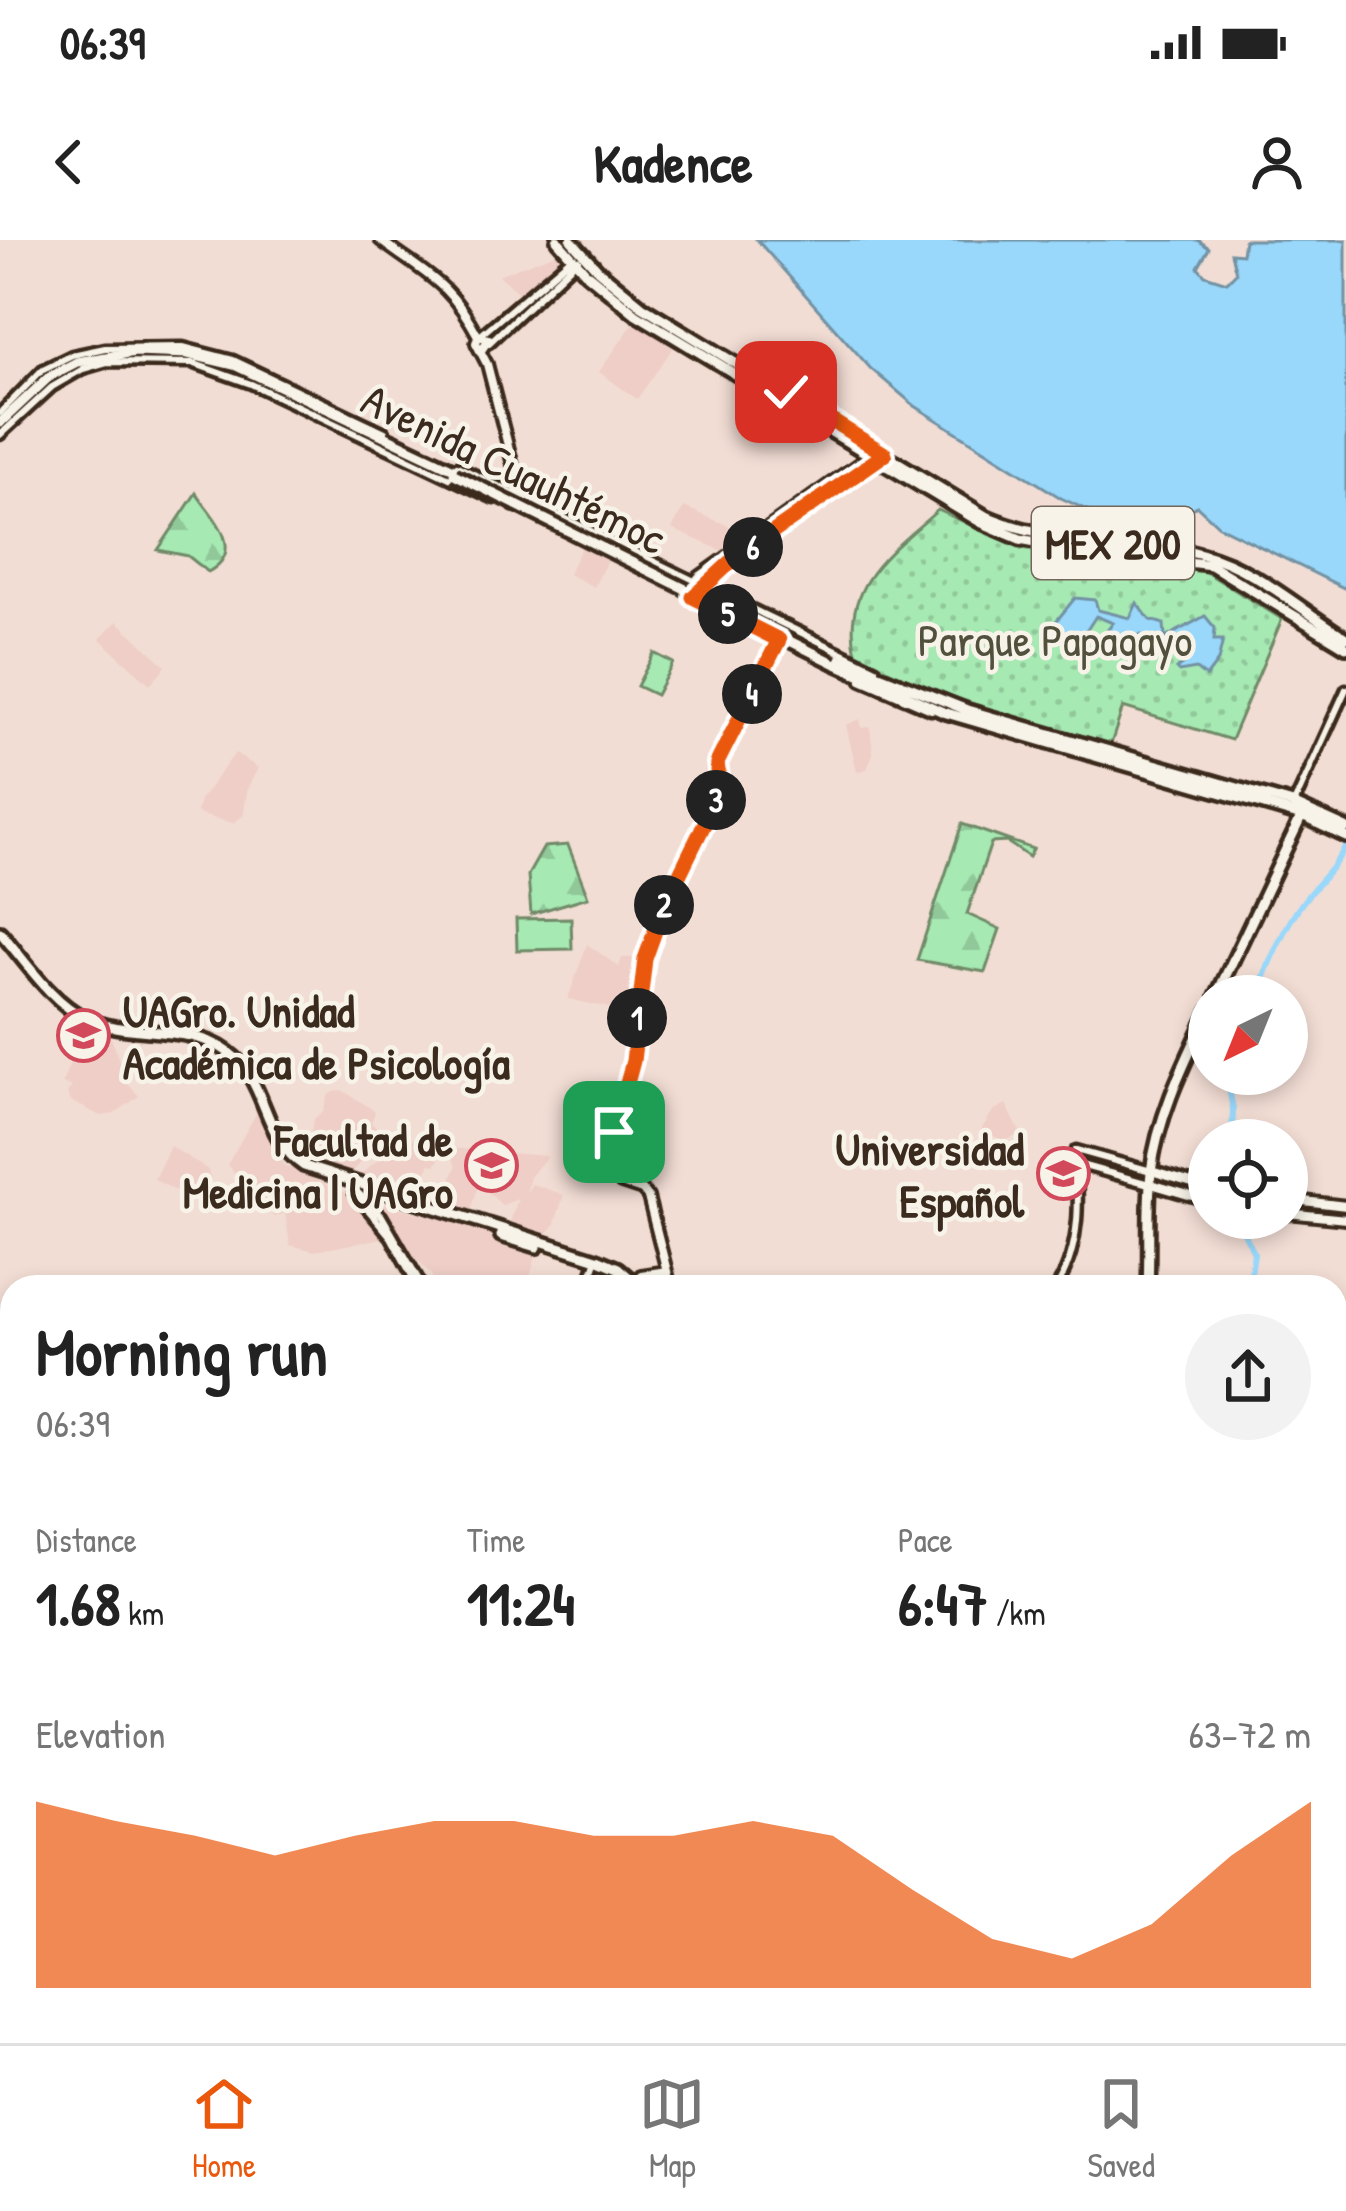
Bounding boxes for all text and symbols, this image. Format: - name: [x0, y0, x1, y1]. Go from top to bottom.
- text: 06:39: [60, 12, 145, 73]
- text: Kadence: [594, 126, 752, 199]
- icon: back: [36, 129, 102, 195]
- icon: person: [1244, 129, 1310, 195]
- pin: [735, 341, 837, 443]
- icon: check: [753, 359, 819, 425]
- street label: Avenida Cuauhtémoc: [352, 368, 676, 568]
- road number: MEX 200: [1032, 507, 1194, 579]
- pin: 6: [723, 517, 783, 577]
- text: 6: [746, 525, 760, 569]
- pin: 5: [698, 584, 758, 644]
- text: 5: [721, 592, 735, 636]
- park label: Parque Papagayo: [918, 609, 1192, 670]
- pin: 4: [722, 664, 782, 724]
- text: 4: [746, 672, 758, 716]
- pin: 3: [686, 770, 746, 830]
- text: 3: [709, 778, 723, 822]
- pin: 2: [634, 875, 694, 935]
- text: 2: [656, 883, 672, 927]
- north arrow: [1188, 975, 1308, 1095]
- map controls: [1188, 975, 1308, 1239]
- place label: UAGro. Unidad Académica de Psicología: [123, 980, 510, 1094]
- pin: 1: [607, 988, 667, 1048]
- text: 1: [631, 996, 643, 1040]
- school or university icon: UAGro. Unidad Académica de Psicología: [56, 1008, 112, 1064]
- pin: [563, 1081, 665, 1183]
- icon: arrive: [581, 1099, 647, 1165]
- place label: Facultad de Medicina | UAGro: [183, 1109, 453, 1222]
- place label: Universidad Español: [835, 1118, 1025, 1232]
- button: locate: [1188, 1119, 1308, 1239]
- school or university icon: Facultad de Medicina | UAGro: [464, 1137, 520, 1193]
- school or university icon: Universidad Español: [1035, 1146, 1091, 1202]
- text: Morning run: [36, 1306, 328, 1396]
- button: share: [1185, 1314, 1311, 1440]
- text: 06:39: [36, 1396, 110, 1449]
- text: Distance: [36, 1518, 137, 1562]
- text: Time: [467, 1518, 525, 1562]
- text: Pace: [898, 1518, 953, 1562]
- text: 1.68: [36, 1562, 121, 1644]
- text: 11:24: [467, 1562, 575, 1644]
- text: 6:47: [898, 1562, 988, 1644]
- text: km: [121, 1591, 164, 1635]
- text: /km: [988, 1591, 1046, 1635]
- text: Elevation: [36, 1707, 166, 1760]
- text: 63–72 m: [1189, 1707, 1311, 1760]
- tab: Home: [191, 2071, 257, 2187]
- tab: Map: [639, 2071, 705, 2187]
- tab: Saved: [1088, 2071, 1155, 2187]

